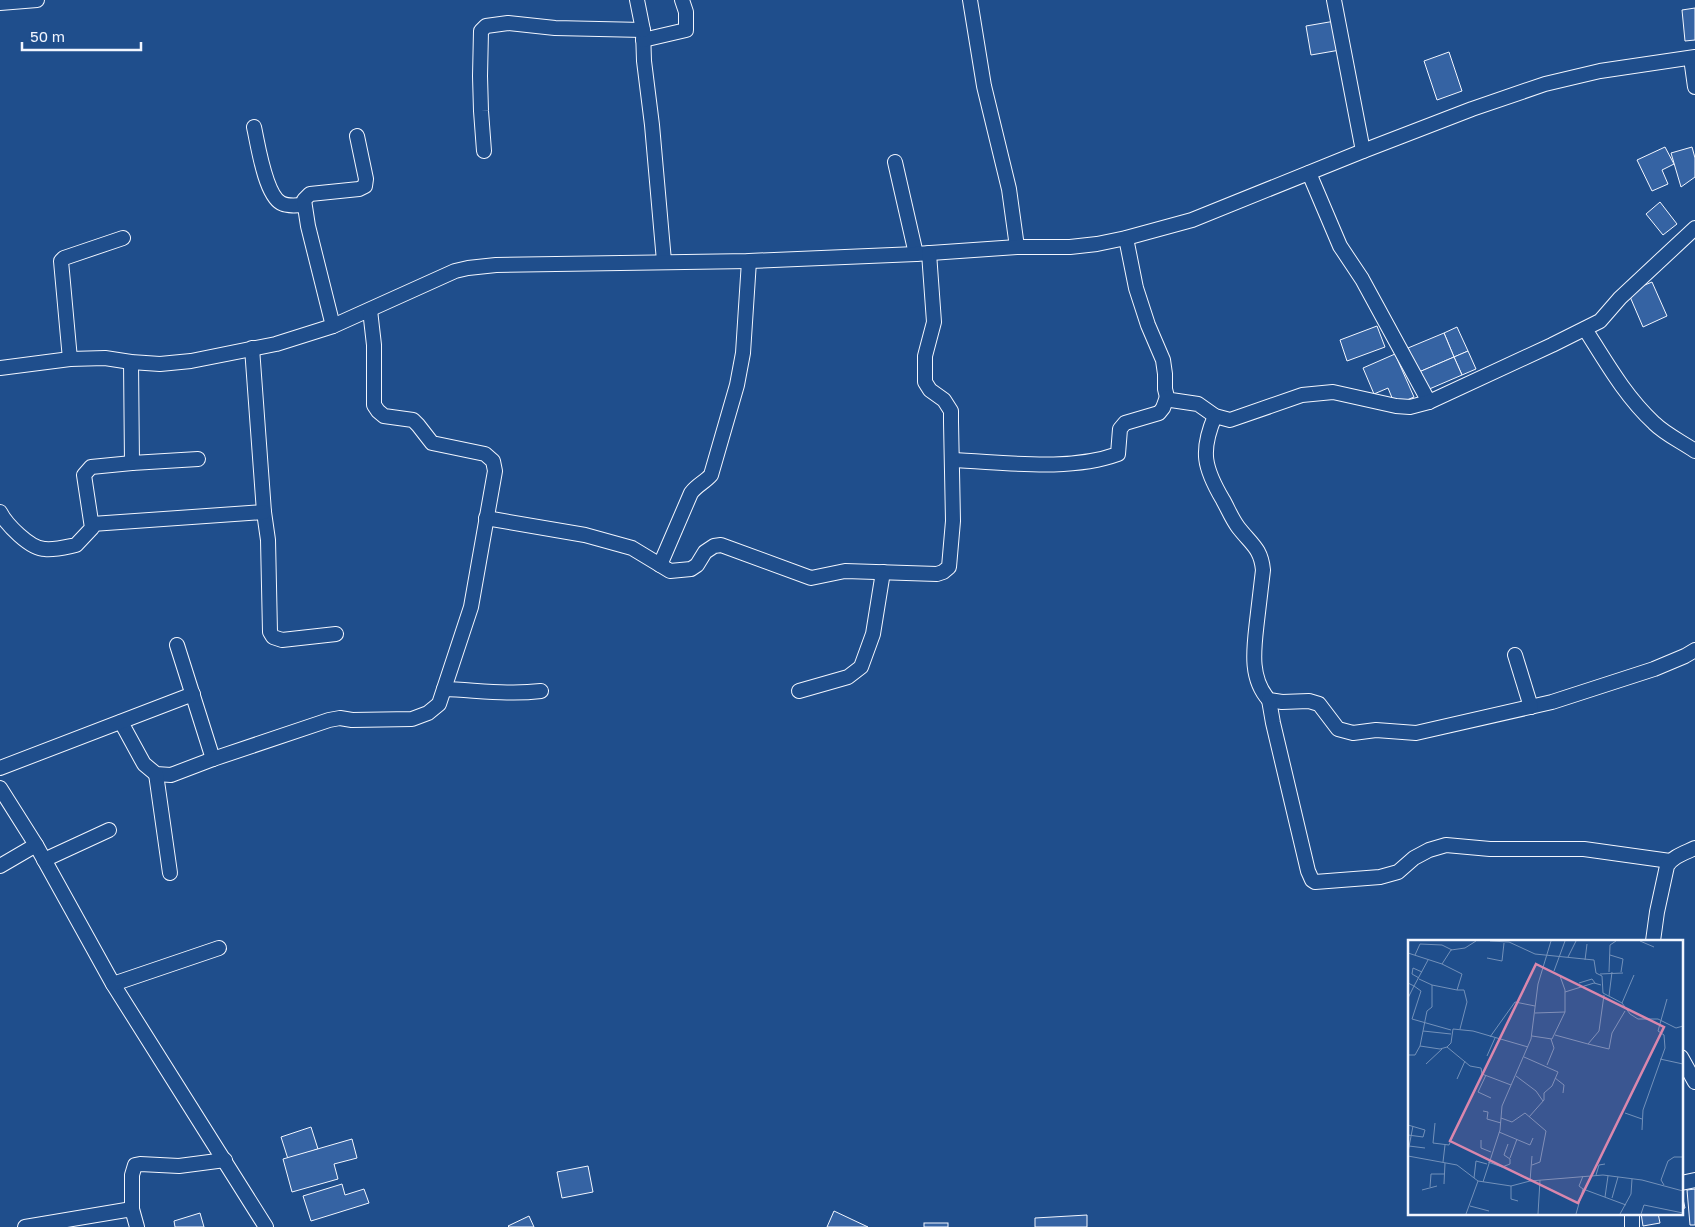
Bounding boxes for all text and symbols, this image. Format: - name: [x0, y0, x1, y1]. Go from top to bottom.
- scale bar: [22, 20, 141, 52]
- text: 50 m: [30, 27, 65, 45]
- inset map: [1408, 940, 1682, 1214]

